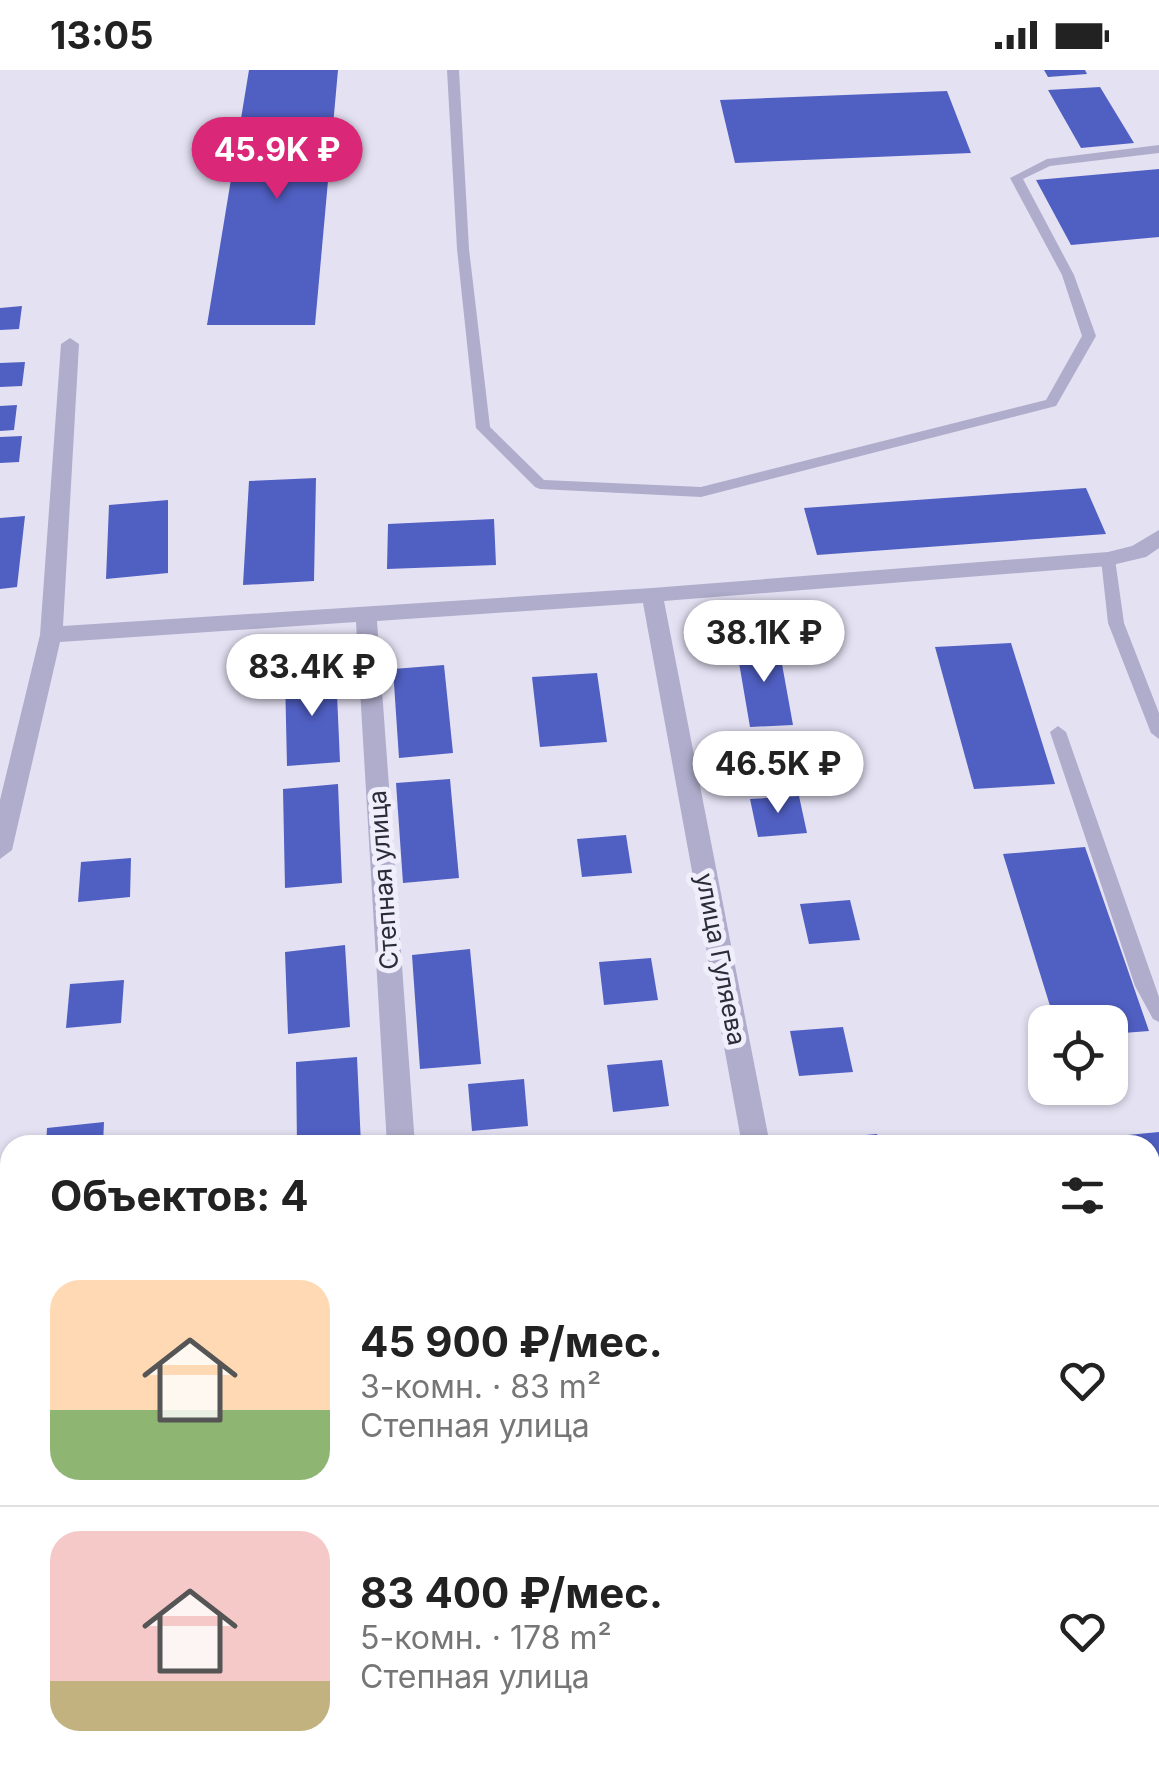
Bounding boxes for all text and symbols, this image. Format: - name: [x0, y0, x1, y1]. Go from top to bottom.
- text: 13:05: [50, 12, 154, 58]
- pin: 45.9K ₽: [185, 117, 369, 202]
- text: 45.9K ₽: [214, 130, 340, 169]
- pin: 38.1K ₽: [672, 600, 856, 685]
- text: 38.1K ₽: [706, 613, 822, 652]
- pin: 83.4K ₽: [220, 634, 404, 719]
- text: 83.4K ₽: [248, 647, 376, 686]
- pin: 46.5K ₽: [686, 731, 870, 816]
- text: 46.5K ₽: [715, 744, 841, 783]
- street label: Степная улица: [362, 789, 404, 971]
- street label: улица Гуляева: [690, 870, 752, 1048]
- map controls: [1028, 1005, 1128, 1105]
- button: locate: [1028, 1005, 1128, 1105]
- icon: filters: [1055, 1168, 1110, 1223]
- text: Объектов: 4: [50, 1170, 309, 1221]
- text: 45 900 ₽/мес.: [360, 1316, 663, 1367]
- icon: home: [130, 1320, 250, 1440]
- icon: heart: [1055, 1353, 1110, 1408]
- text: 3-комн. · 83 m²: [360, 1367, 601, 1406]
- text: Степная улица: [360, 1406, 590, 1445]
- text: 83 400 ₽/мес.: [360, 1567, 663, 1618]
- icon: home: [130, 1571, 250, 1691]
- icon: heart: [1055, 1604, 1110, 1659]
- text: 5-комн. · 178 m²: [360, 1618, 612, 1657]
- text: Степная улица: [360, 1657, 590, 1696]

